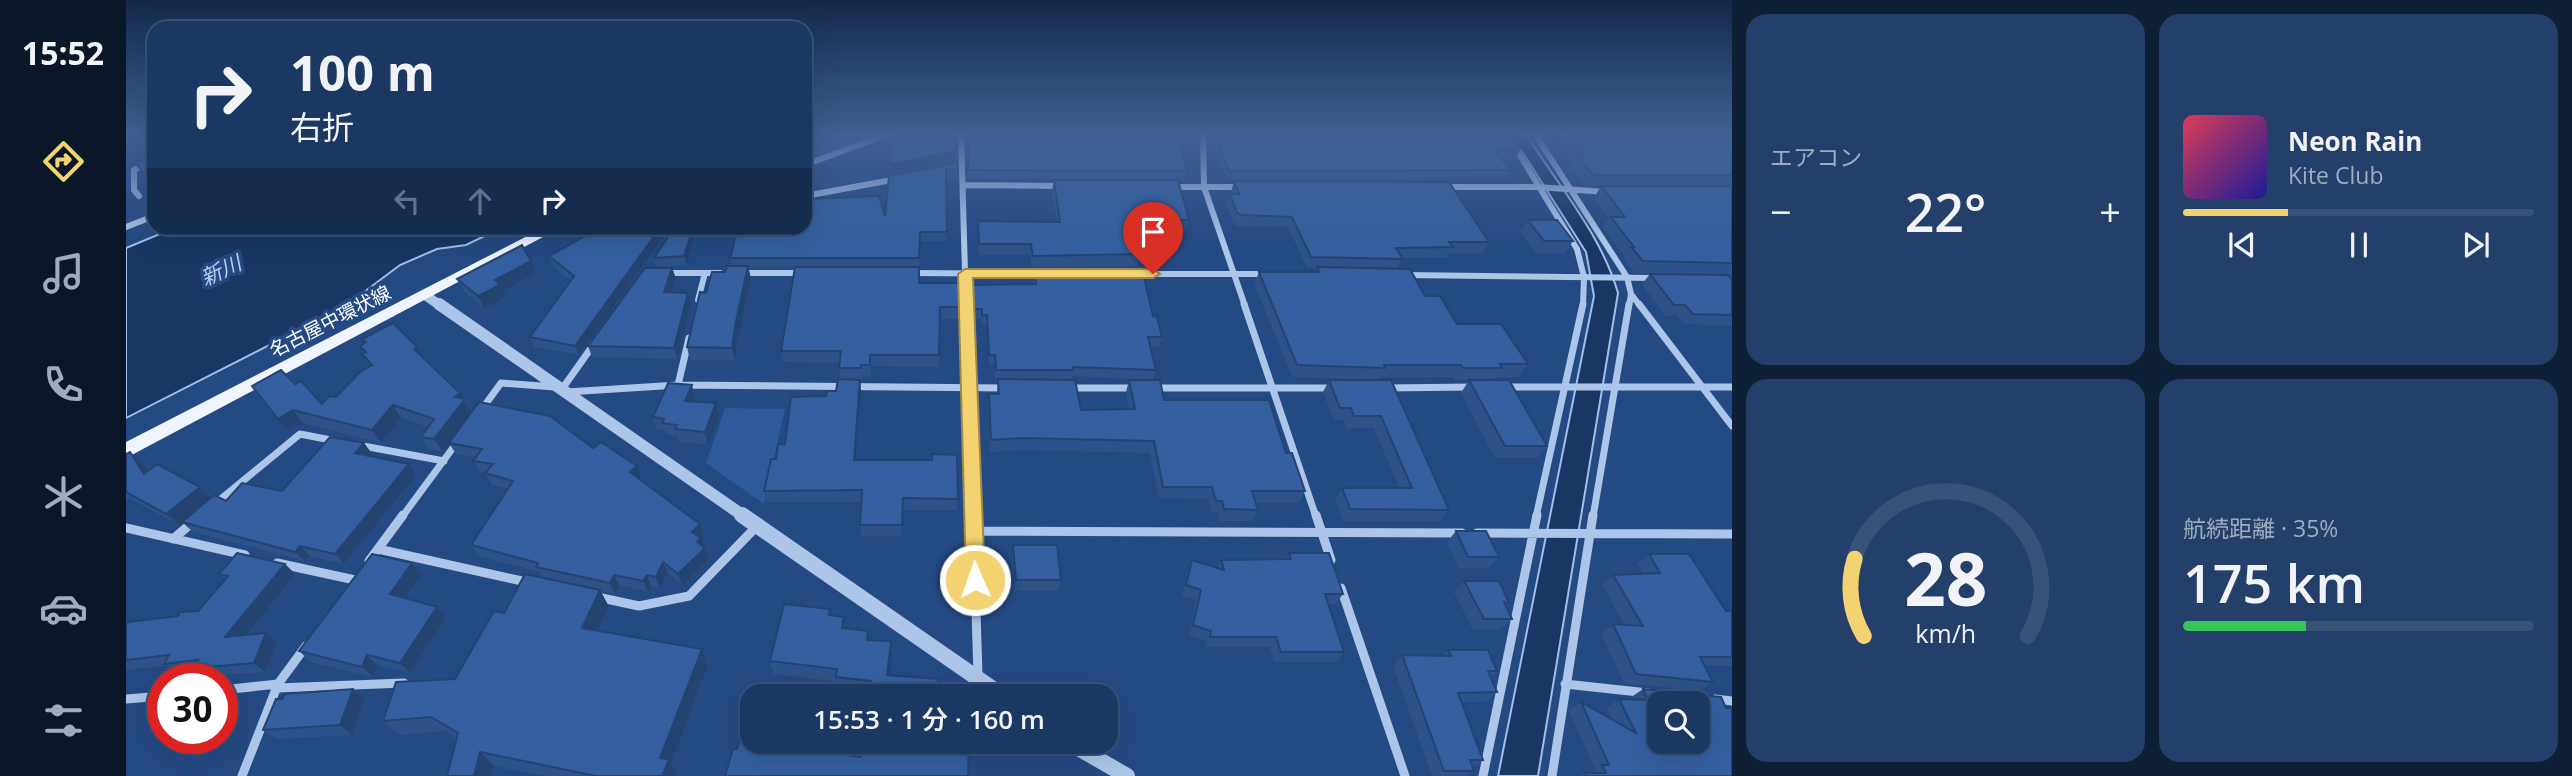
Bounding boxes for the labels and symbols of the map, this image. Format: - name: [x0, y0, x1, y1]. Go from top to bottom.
- pin: [1123, 202, 1183, 274]
- water label: 新川: [196, 248, 247, 292]
- street label: 名古屋中環状線: [265, 279, 395, 363]
- position arrow: [938, 543, 1012, 617]
- speed limit sign: 30: [147, 663, 238, 754]

